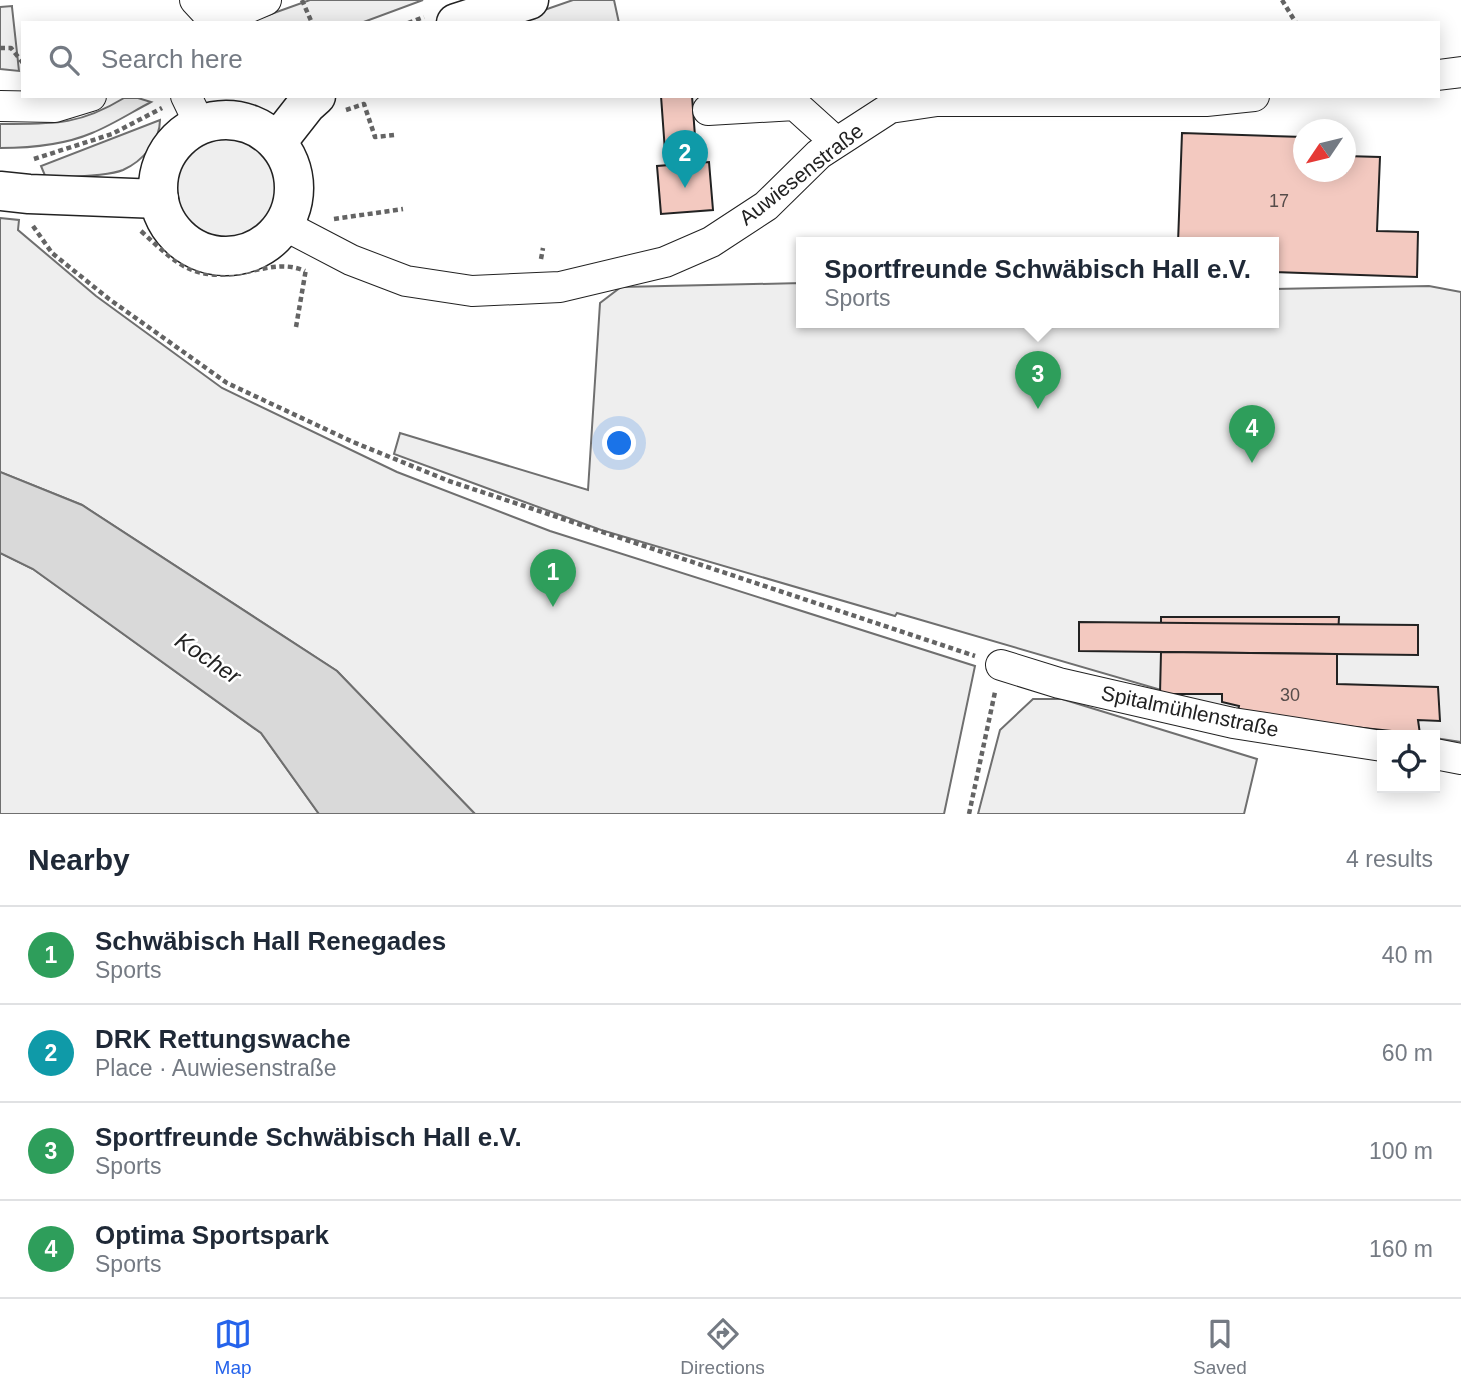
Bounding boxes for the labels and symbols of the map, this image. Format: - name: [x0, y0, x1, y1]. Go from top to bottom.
- street label: Auwiesenstraße: [735, 119, 867, 229]
- north arrow: [1293, 119, 1356, 182]
- pin: 2: [662, 130, 708, 188]
- house number: 17: [1269, 191, 1289, 211]
- pin: 3: [1015, 351, 1061, 409]
- pin: 4: [1229, 405, 1275, 463]
- your location: [602, 426, 636, 460]
- pin: 1: [530, 549, 576, 607]
- water label: Kocher: [171, 627, 247, 690]
- street label: Spitalmühlenstraße: [1099, 681, 1281, 741]
- house number: 30: [1280, 685, 1300, 705]

